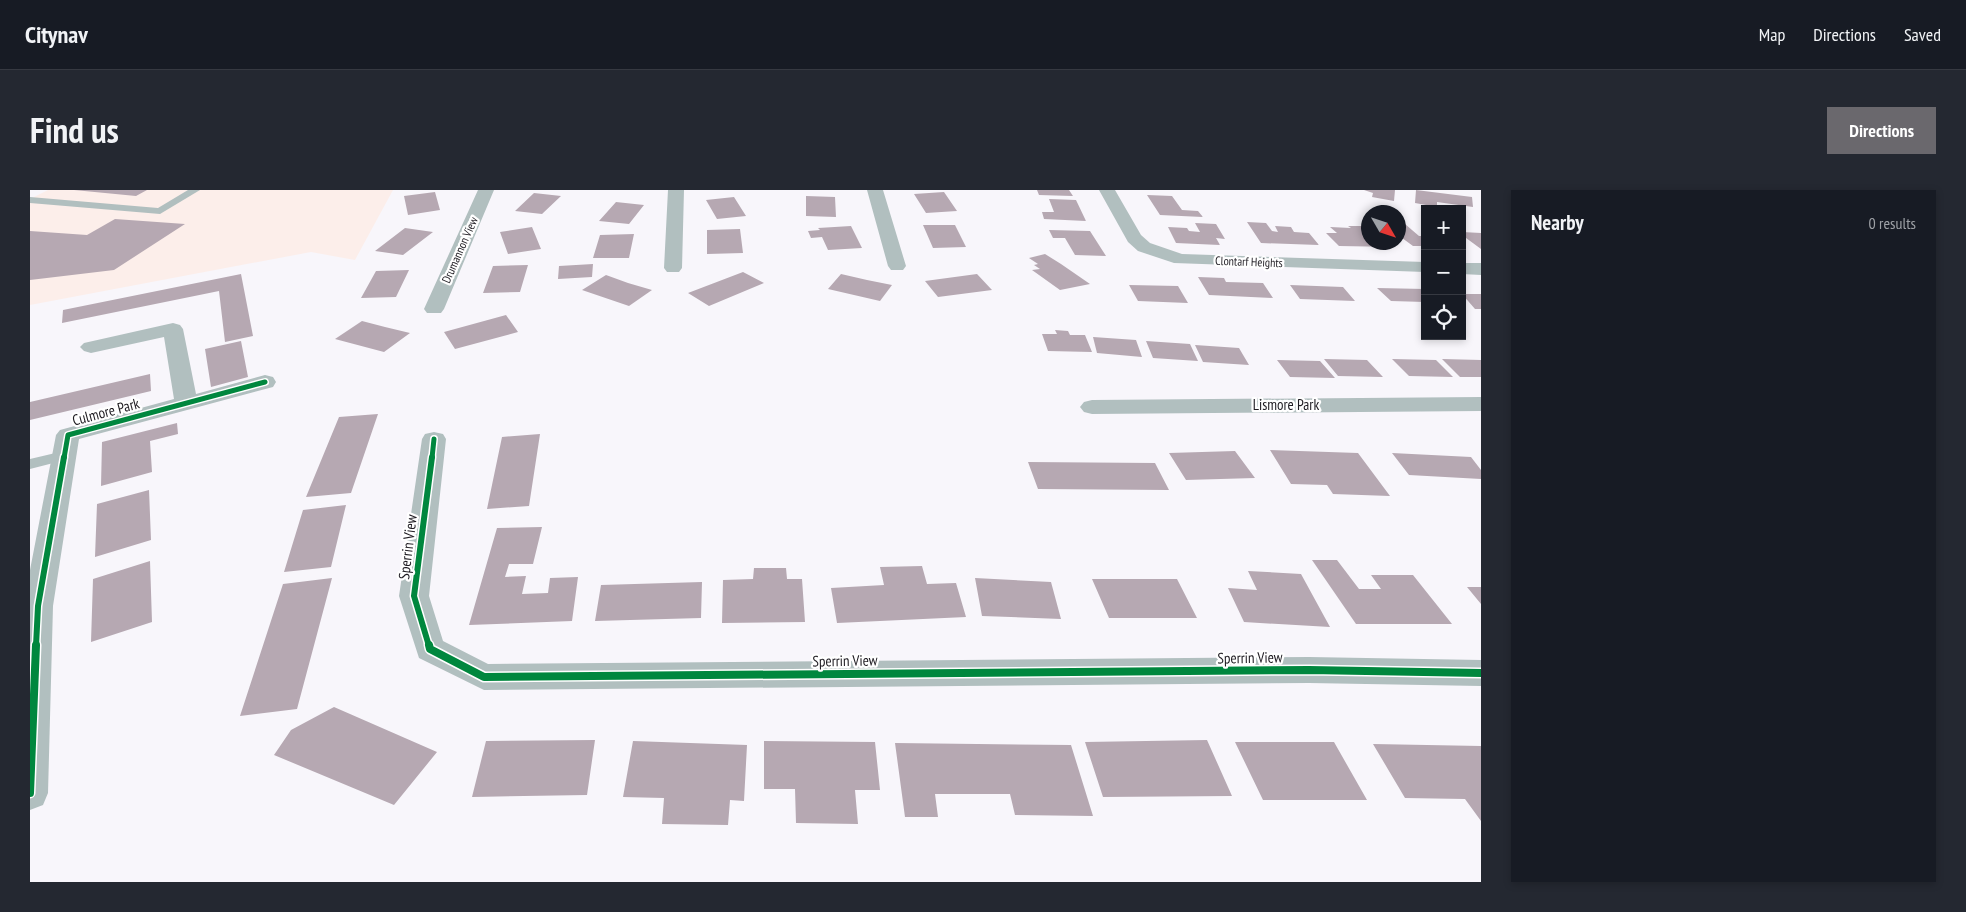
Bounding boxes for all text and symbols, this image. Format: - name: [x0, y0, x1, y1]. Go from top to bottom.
- text: Citynav: [25, 19, 88, 50]
- text: Map: [1759, 23, 1785, 46]
- text: Directions: [1813, 23, 1876, 46]
- text: Saved: [1904, 23, 1941, 46]
- text: Find us: [30, 107, 119, 153]
- button: Directions: [1827, 107, 1936, 154]
- north arrow: [1361, 205, 1406, 250]
- map controls: [1421, 205, 1466, 340]
- button: +: [1421, 205, 1466, 250]
- text: Nearby: [1531, 209, 1584, 236]
- text: 0 results: [1869, 213, 1916, 233]
- street label: Drumannon View: [438, 214, 481, 285]
- button: −: [1421, 250, 1466, 295]
- street label: Clontarf Heights: [1215, 253, 1283, 270]
- button: locate: [1421, 295, 1466, 340]
- street label: Culmore Park: [70, 393, 142, 430]
- street label: Lismore Park: [1253, 395, 1319, 414]
- street label: Sperrin View: [394, 513, 421, 580]
- street label: Sperrin View: [1217, 647, 1283, 668]
- street label: Sperrin View: [812, 650, 878, 671]

